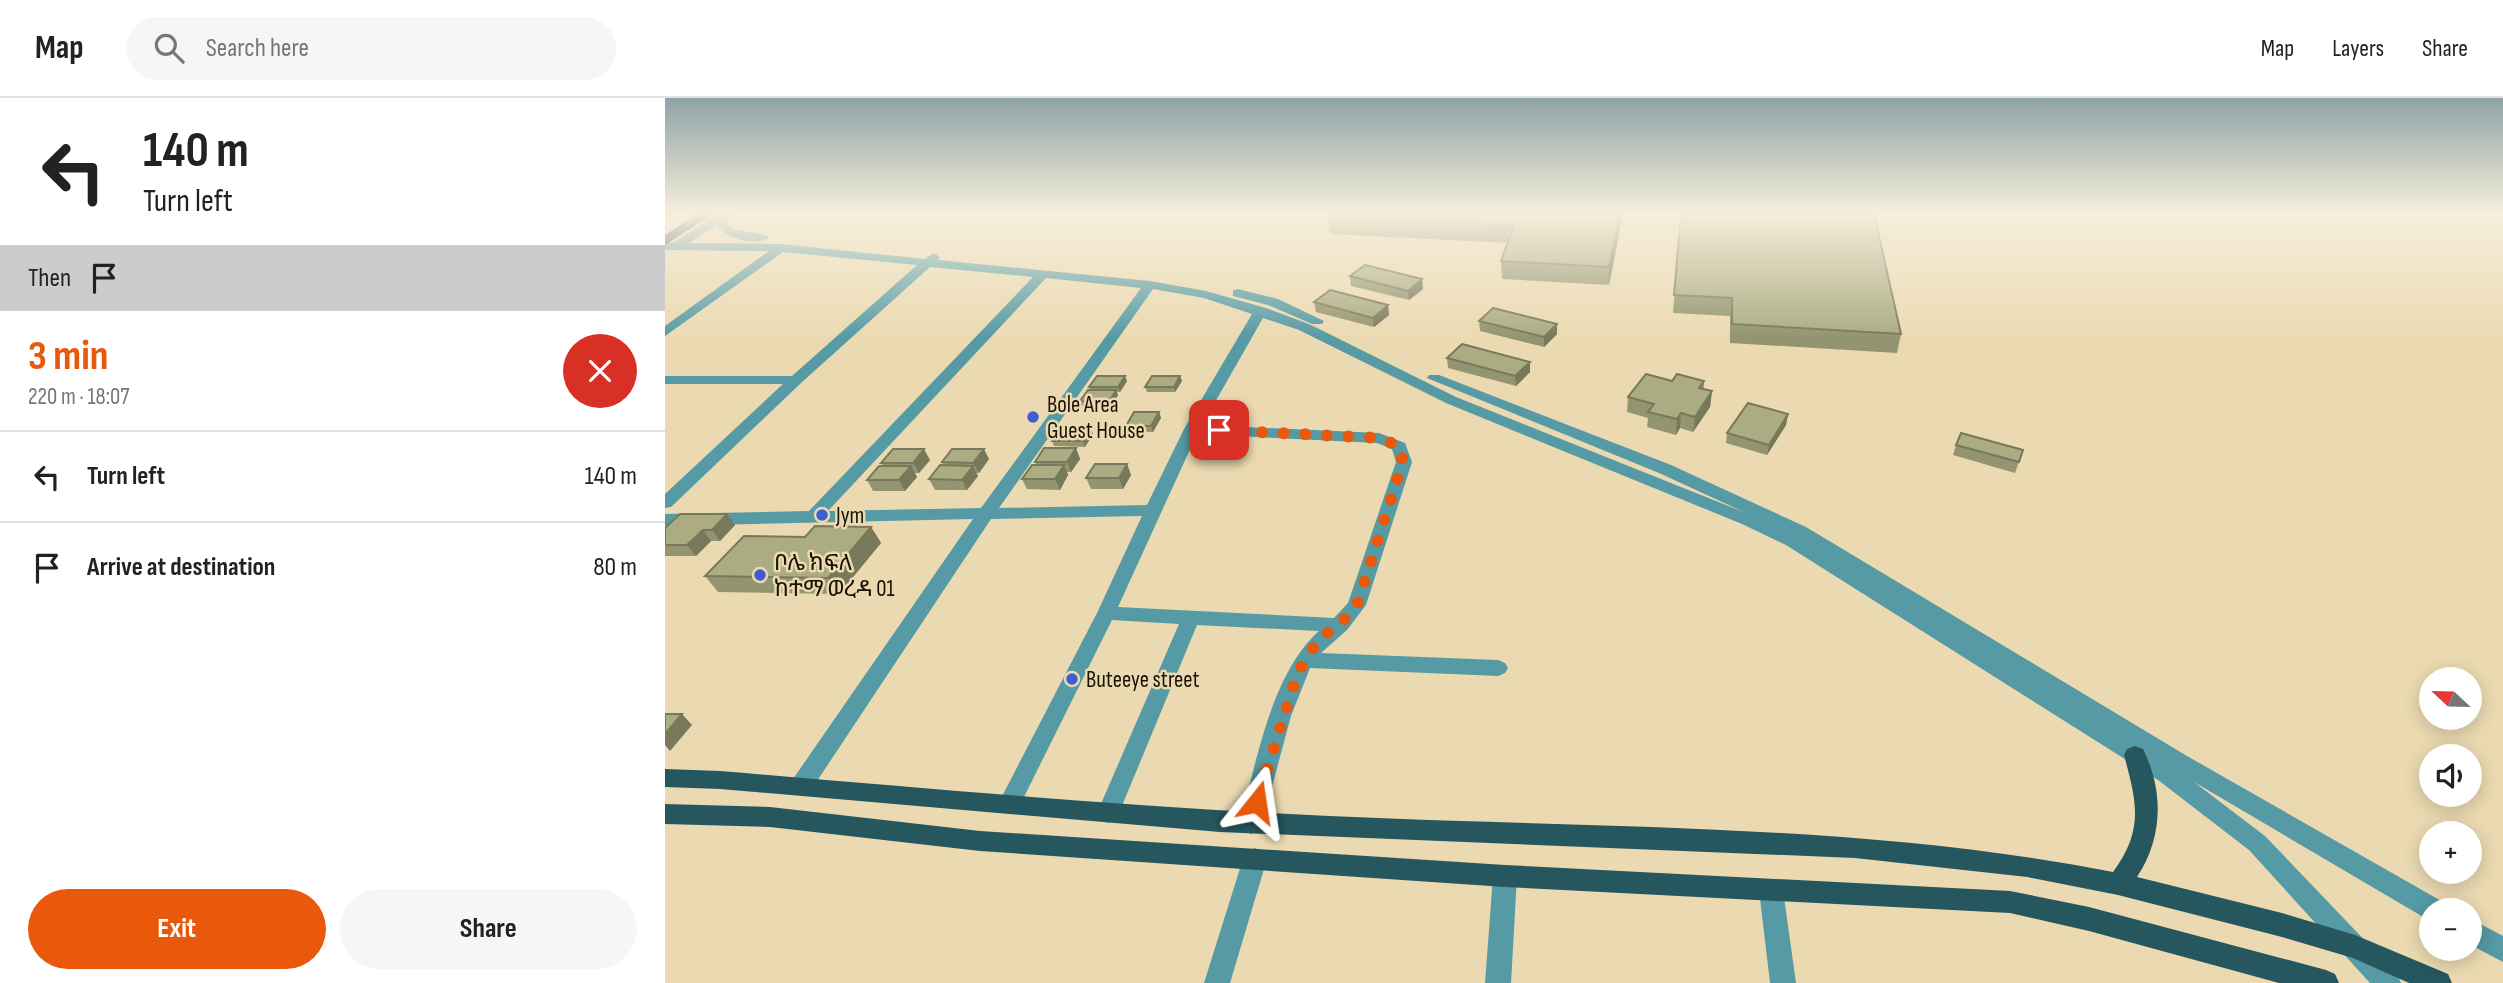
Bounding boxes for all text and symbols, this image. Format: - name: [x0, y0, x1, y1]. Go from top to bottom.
- search box: [126, 17, 616, 80]
- text: Map: [35, 28, 84, 68]
- icon: search: [150, 29, 188, 67]
- text: Search here: [206, 33, 309, 64]
- text: Map: [2261, 34, 2294, 63]
- text: Layers: [2332, 34, 2384, 63]
- text: Share: [2422, 34, 2468, 63]
- text: 140 m: [143, 122, 249, 181]
- icon: left: [28, 126, 119, 217]
- text: Turn left: [143, 182, 233, 221]
- icon: arrive: [85, 259, 123, 297]
- text: Then: [28, 263, 71, 294]
- text: 3 min: [28, 331, 108, 382]
- button: close: [563, 334, 637, 408]
- text: 220 m · 18:07: [28, 383, 129, 411]
- place label: Bole Area Guest House: [1047, 391, 1145, 445]
- pin: [1189, 400, 1249, 460]
- marker: Bole Area Guest House: [1025, 409, 1041, 425]
- icon: arrive: [1200, 411, 1238, 449]
- icon: left: [28, 458, 66, 496]
- text: Turn left: [87, 461, 165, 492]
- text: 140 m: [585, 461, 637, 492]
- place label: Jym: [835, 502, 864, 530]
- marker: Jym: [814, 507, 830, 523]
- icon: arrive: [28, 549, 66, 587]
- place label: ቦሌ ክፍለ ከተማ ወረዳ 01: [774, 549, 895, 603]
- text: Arrive at destination: [87, 552, 275, 583]
- text: 80 m: [593, 552, 637, 583]
- marker: ቦሌ ክፍለ ከተማ ወረዳ 01: [752, 567, 768, 583]
- place label: Buteeye street: [1086, 666, 1200, 694]
- north arrow: [2419, 667, 2481, 730]
- map controls: [2419, 667, 2482, 961]
- marker: Buteeye street: [1064, 671, 1080, 687]
- button: sound: [2419, 744, 2482, 807]
- position arrow: [1220, 765, 1294, 839]
- button: +: [2419, 821, 2482, 884]
- button: Exit: [28, 889, 326, 969]
- button: Share: [340, 889, 637, 969]
- button: −: [2419, 898, 2482, 961]

